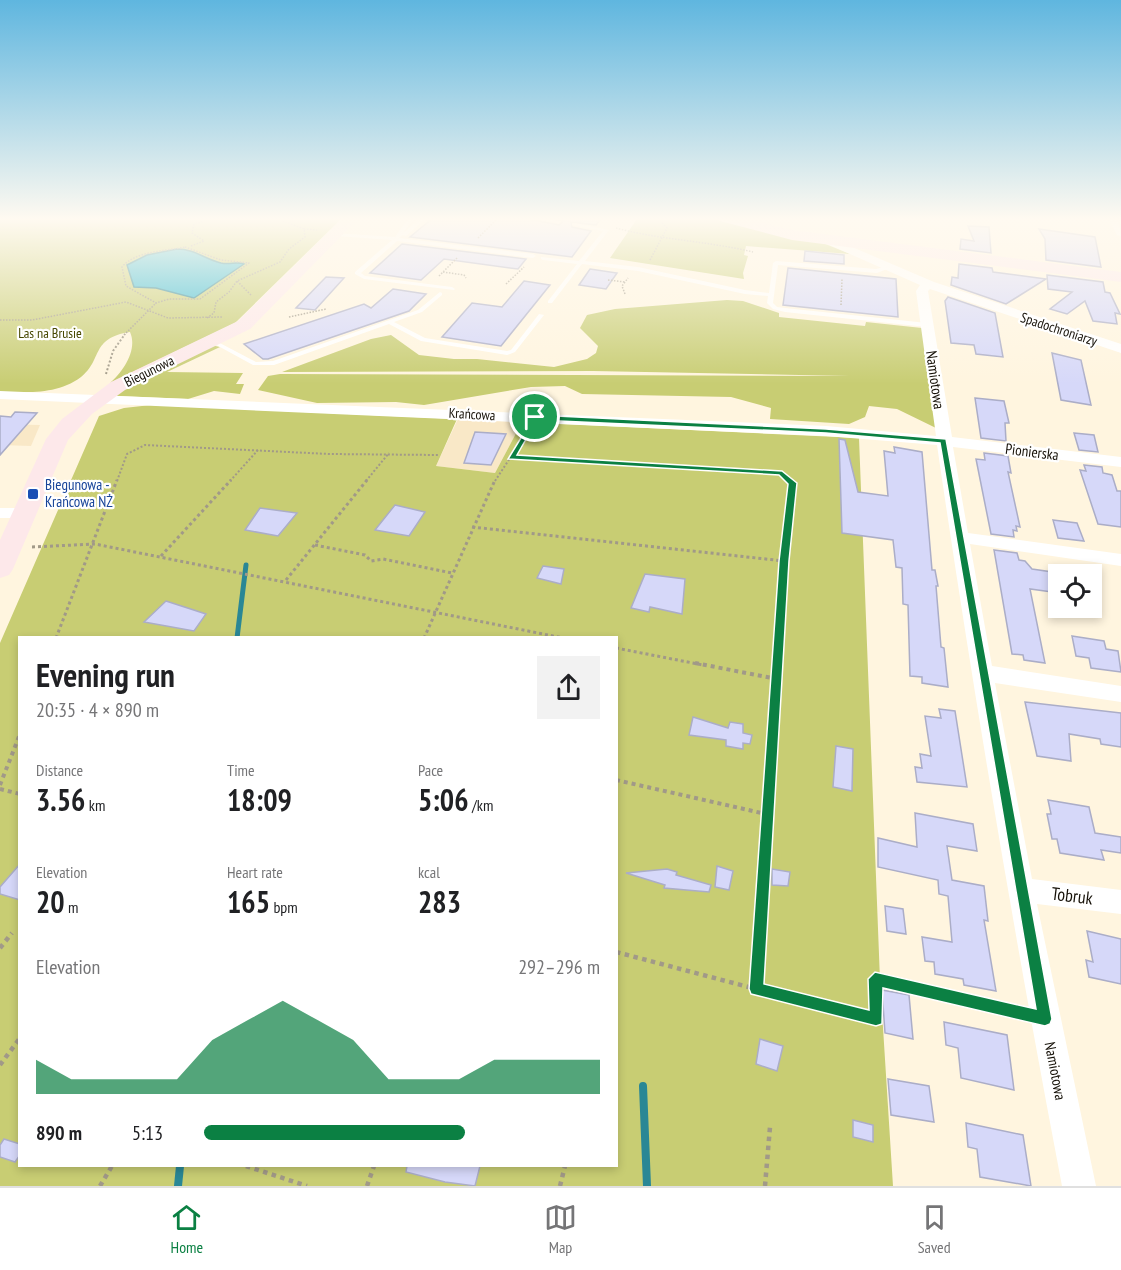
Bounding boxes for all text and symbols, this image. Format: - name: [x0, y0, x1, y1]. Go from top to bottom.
- street label: Spadochroniarzy: [1018, 308, 1100, 350]
- park label: Las na Brusie: [18, 324, 82, 342]
- street label: Namiotowa: [922, 350, 949, 410]
- street label: Biegunowa: [121, 351, 177, 391]
- pin: [509, 391, 560, 442]
- icon: arrive: [518, 400, 551, 433]
- street label: Krańcowa: [448, 404, 496, 424]
- street label: Pionierska: [1004, 439, 1060, 464]
- place label: Biegunowa - Krańcowa NŻ: [45, 475, 113, 511]
- marker: Biegunowa - Krańcowa NŻ: [26, 487, 40, 501]
- map controls: [1048, 564, 1102, 618]
- button: locate: [1048, 564, 1102, 618]
- text: Evening run: [36, 653, 175, 696]
- button: share: [537, 656, 600, 719]
- text: 20:35 · 4 × 890 m: [36, 697, 159, 723]
- text: Distance: [36, 760, 83, 780]
- text: Time: [227, 760, 255, 780]
- text: Pace: [418, 760, 443, 780]
- text: 3.56: [36, 780, 85, 819]
- text: 18:09: [227, 780, 292, 819]
- text: 5:06: [418, 780, 469, 819]
- text: km: [85, 795, 105, 815]
- text: /km: [469, 795, 493, 815]
- text: Elevation: [36, 862, 87, 882]
- text: Heart rate: [227, 862, 283, 882]
- text: kcal: [418, 862, 440, 882]
- text: 20: [36, 882, 65, 921]
- text: 165: [227, 882, 270, 921]
- text: 283: [418, 882, 461, 921]
- street label: Tobruk: [1050, 882, 1094, 909]
- text: m: [65, 897, 79, 917]
- text: bpm: [270, 897, 298, 917]
- text: Elevation: [36, 954, 100, 980]
- text: 292–296 m: [518, 954, 600, 980]
- street label: Namiotowa: [1041, 1040, 1070, 1102]
- text: 890 m: [36, 1120, 82, 1146]
- text: 5:13: [132, 1120, 163, 1146]
- tab: Home: [170, 1201, 203, 1257]
- tab: Map: [544, 1201, 577, 1257]
- tab: Saved: [918, 1201, 951, 1257]

